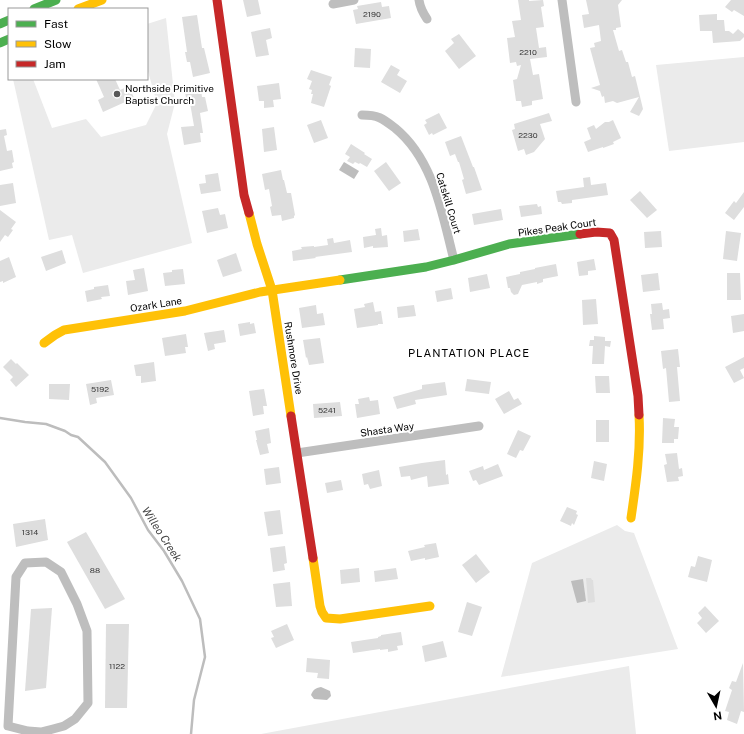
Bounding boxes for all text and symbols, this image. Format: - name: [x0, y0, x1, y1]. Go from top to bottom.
- legend: [8, 8, 148, 80]
- house number: 2190: [363, 9, 381, 19]
- text: Fast: [44, 17, 69, 31]
- text: Slow: [44, 37, 72, 51]
- house number: 2210: [519, 47, 537, 57]
- text: Jam: [44, 57, 66, 71]
- place label: Northside Primitive Baptist Church: [125, 82, 214, 106]
- marker: Northside Primitive Baptist Church: [112, 89, 122, 99]
- house number: 2230: [518, 130, 538, 140]
- street label: Catskill Court: [434, 171, 464, 235]
- street label: Pikes Peak Court: [517, 216, 597, 238]
- street label: Ozark Lane: [129, 294, 183, 314]
- street label: Rushmore Drive: [282, 321, 306, 396]
- district label: PLANTATION PLACE: [408, 347, 530, 359]
- house number: 5192: [91, 384, 109, 394]
- house number: 5241: [318, 405, 336, 415]
- street label: Shasta Way: [359, 419, 415, 439]
- water label: Willeo Creek: [140, 504, 184, 564]
- house number: 1314: [22, 527, 38, 537]
- house number: 88: [90, 565, 100, 575]
- house number: 1122: [109, 661, 125, 671]
- north arrow: [696, 686, 736, 726]
- text: N: [712, 709, 723, 722]

